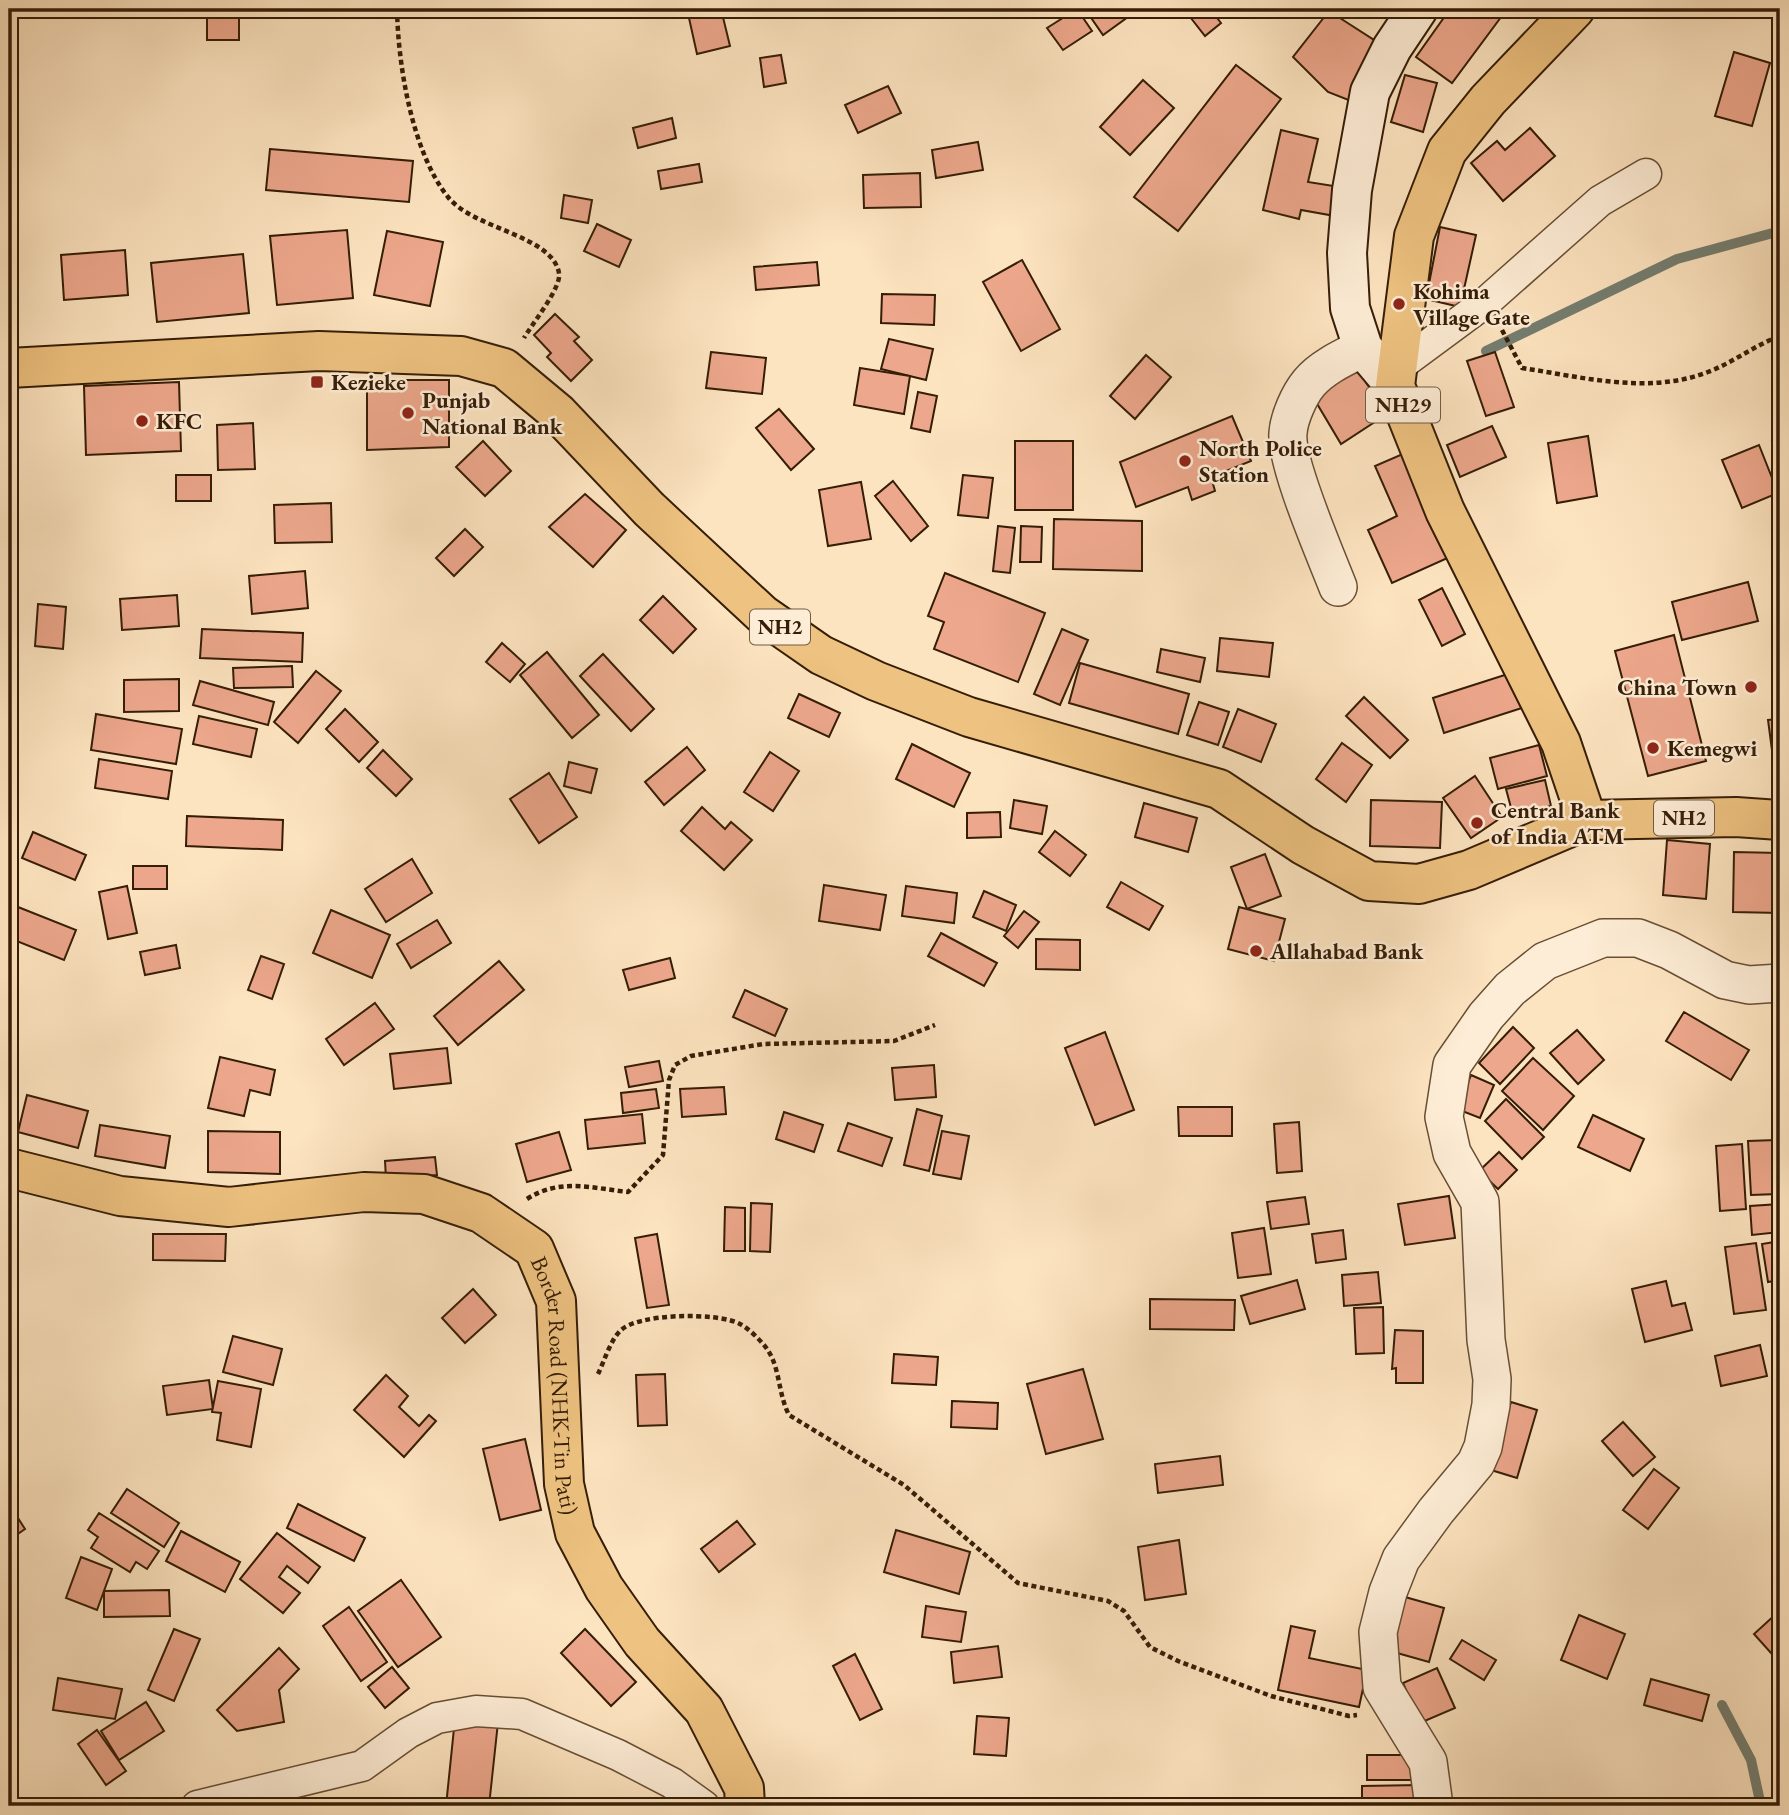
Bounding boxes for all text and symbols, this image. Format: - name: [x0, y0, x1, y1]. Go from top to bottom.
- place label: Kohima Village Gate: [1413, 276, 1530, 332]
- marker: Kohima Village Gate: [1391, 296, 1407, 312]
- place label: Kezieke: [331, 367, 406, 397]
- marker: Kezieke: [309, 374, 325, 390]
- place label: Punjab National Bank: [422, 385, 563, 441]
- road number: NH29: [1366, 388, 1440, 422]
- marker: Punjab National Bank: [400, 405, 416, 421]
- place label: KFC: [156, 406, 202, 436]
- marker: KFC: [134, 413, 150, 429]
- place label: North Police Station: [1199, 433, 1322, 489]
- marker: North Police Station: [1177, 453, 1193, 469]
- road number: NH2: [750, 610, 810, 644]
- place label: China Town: [1617, 672, 1737, 702]
- marker: China Town: [1743, 679, 1759, 695]
- place label: Kemegwi: [1667, 733, 1758, 763]
- marker: Kemegwi: [1645, 740, 1661, 756]
- place label: Central Bank of India ATM: [1491, 795, 1624, 851]
- road number: NH2: [1654, 800, 1714, 836]
- marker: Central Bank of India ATM: [1469, 815, 1485, 831]
- place label: Allahabad Bank: [1269, 936, 1424, 966]
- marker: Allahabad Bank: [1248, 943, 1264, 959]
- street label: Border Road (NHK-Tin Pati): [524, 1252, 585, 1518]

